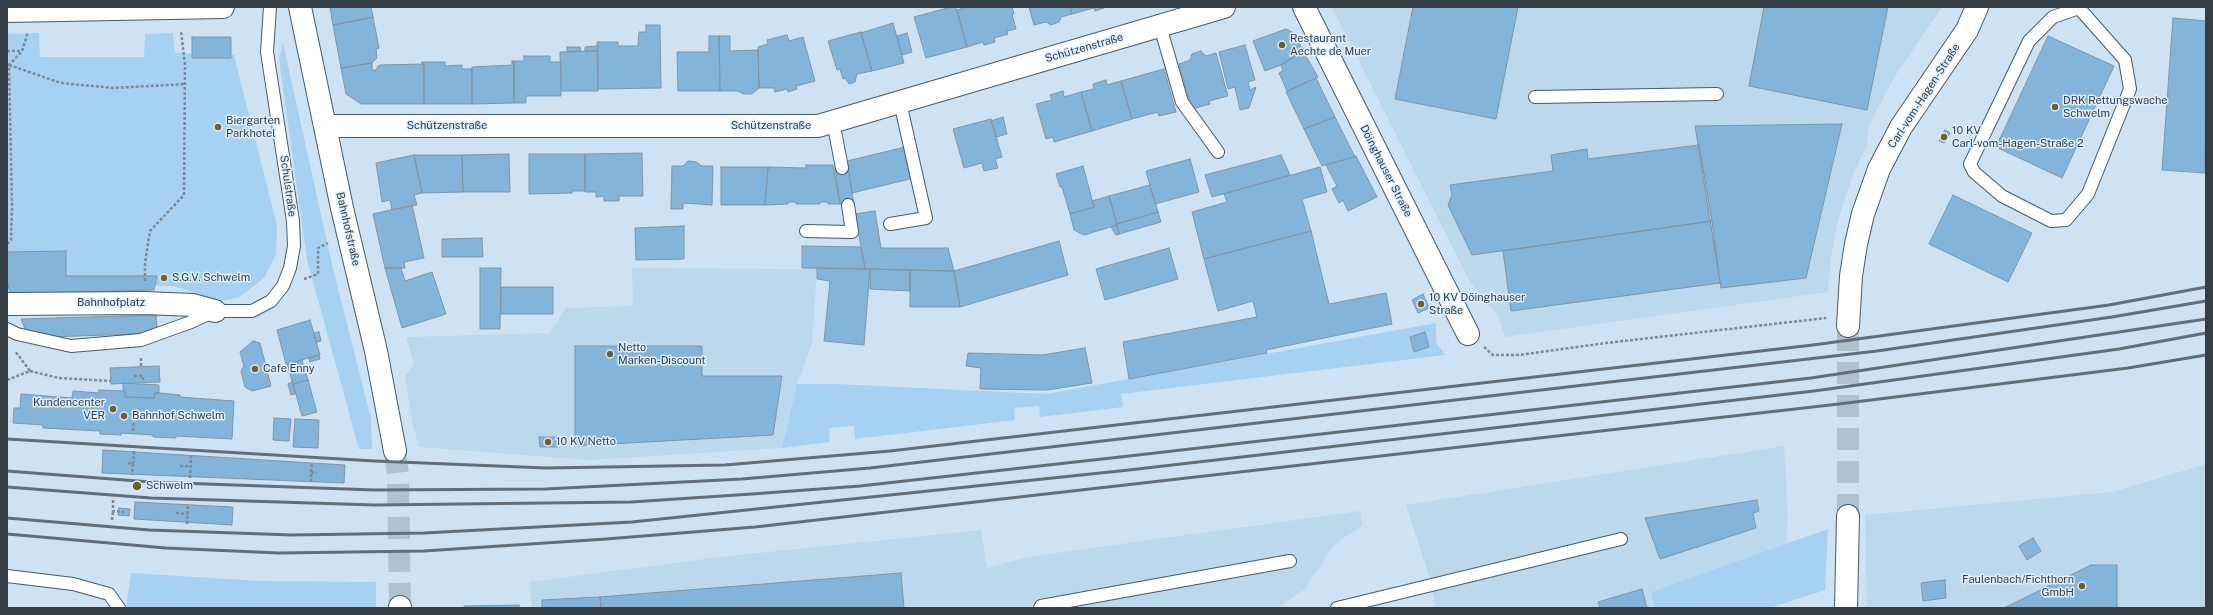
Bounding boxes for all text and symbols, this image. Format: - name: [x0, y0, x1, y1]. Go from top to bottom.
- street label: Schützenstraße: [1043, 31, 1125, 65]
- place label: Restaurant Aechte de Muer: [1290, 32, 1371, 58]
- marker: Restaurant Aechte de Muer: [1277, 40, 1287, 50]
- street label: Carl-vom-Hagen-Straße: [1885, 41, 1963, 151]
- place label: DRK Rettungswache Schwelm: [2063, 94, 2167, 120]
- marker: DRK Rettungswache Schwelm: [2050, 102, 2060, 112]
- place label: Biergarten Parkhotel: [226, 114, 280, 140]
- street label: Schützenstraße: [407, 119, 487, 133]
- street label: Schützenstraße: [731, 119, 811, 133]
- marker: Biergarten Parkhotel: [213, 122, 223, 132]
- street label: Döinghauser Straße: [1357, 123, 1415, 219]
- place label: 10 KV Carl-vom-Hagen-Straße 2: [1952, 124, 2083, 150]
- marker: 10 KV Carl-vom-Hagen-Straße 2: [1939, 132, 1949, 142]
- street label: Schulstraße: [277, 154, 299, 218]
- street label: Bahnhofstraße: [333, 191, 363, 267]
- place label: S.G.V. Schwelm: [172, 271, 250, 285]
- marker: S.G.V. Schwelm: [159, 273, 169, 283]
- place label: 10 KV Döinghauser Straße: [1429, 291, 1525, 317]
- street label: Bahnhofplatz: [77, 296, 145, 310]
- marker: 10 KV Döinghauser Straße: [1416, 299, 1426, 309]
- place label: Netto Marken-Discount: [618, 341, 706, 367]
- marker: Netto Marken-Discount: [605, 349, 615, 359]
- place label: Cafe Enny: [263, 362, 315, 376]
- marker: Cafe Enny: [250, 364, 260, 374]
- place label: Kundencenter VER: [33, 396, 105, 422]
- marker: Kundencenter VER: [108, 404, 118, 414]
- place label: Bahnhof Schwelm: [132, 409, 224, 423]
- marker: Bahnhof Schwelm: [119, 411, 129, 421]
- place label: 10 KV Netto: [556, 435, 616, 449]
- marker: 10 KV Netto: [543, 437, 553, 447]
- place label: Schwelm: [146, 479, 193, 493]
- marker: Schwelm: [131, 480, 143, 492]
- place label: Faulenbach/Fichthorn GmbH: [1962, 573, 2074, 599]
- marker: Faulenbach/Fichthorn GmbH: [2077, 581, 2087, 591]

